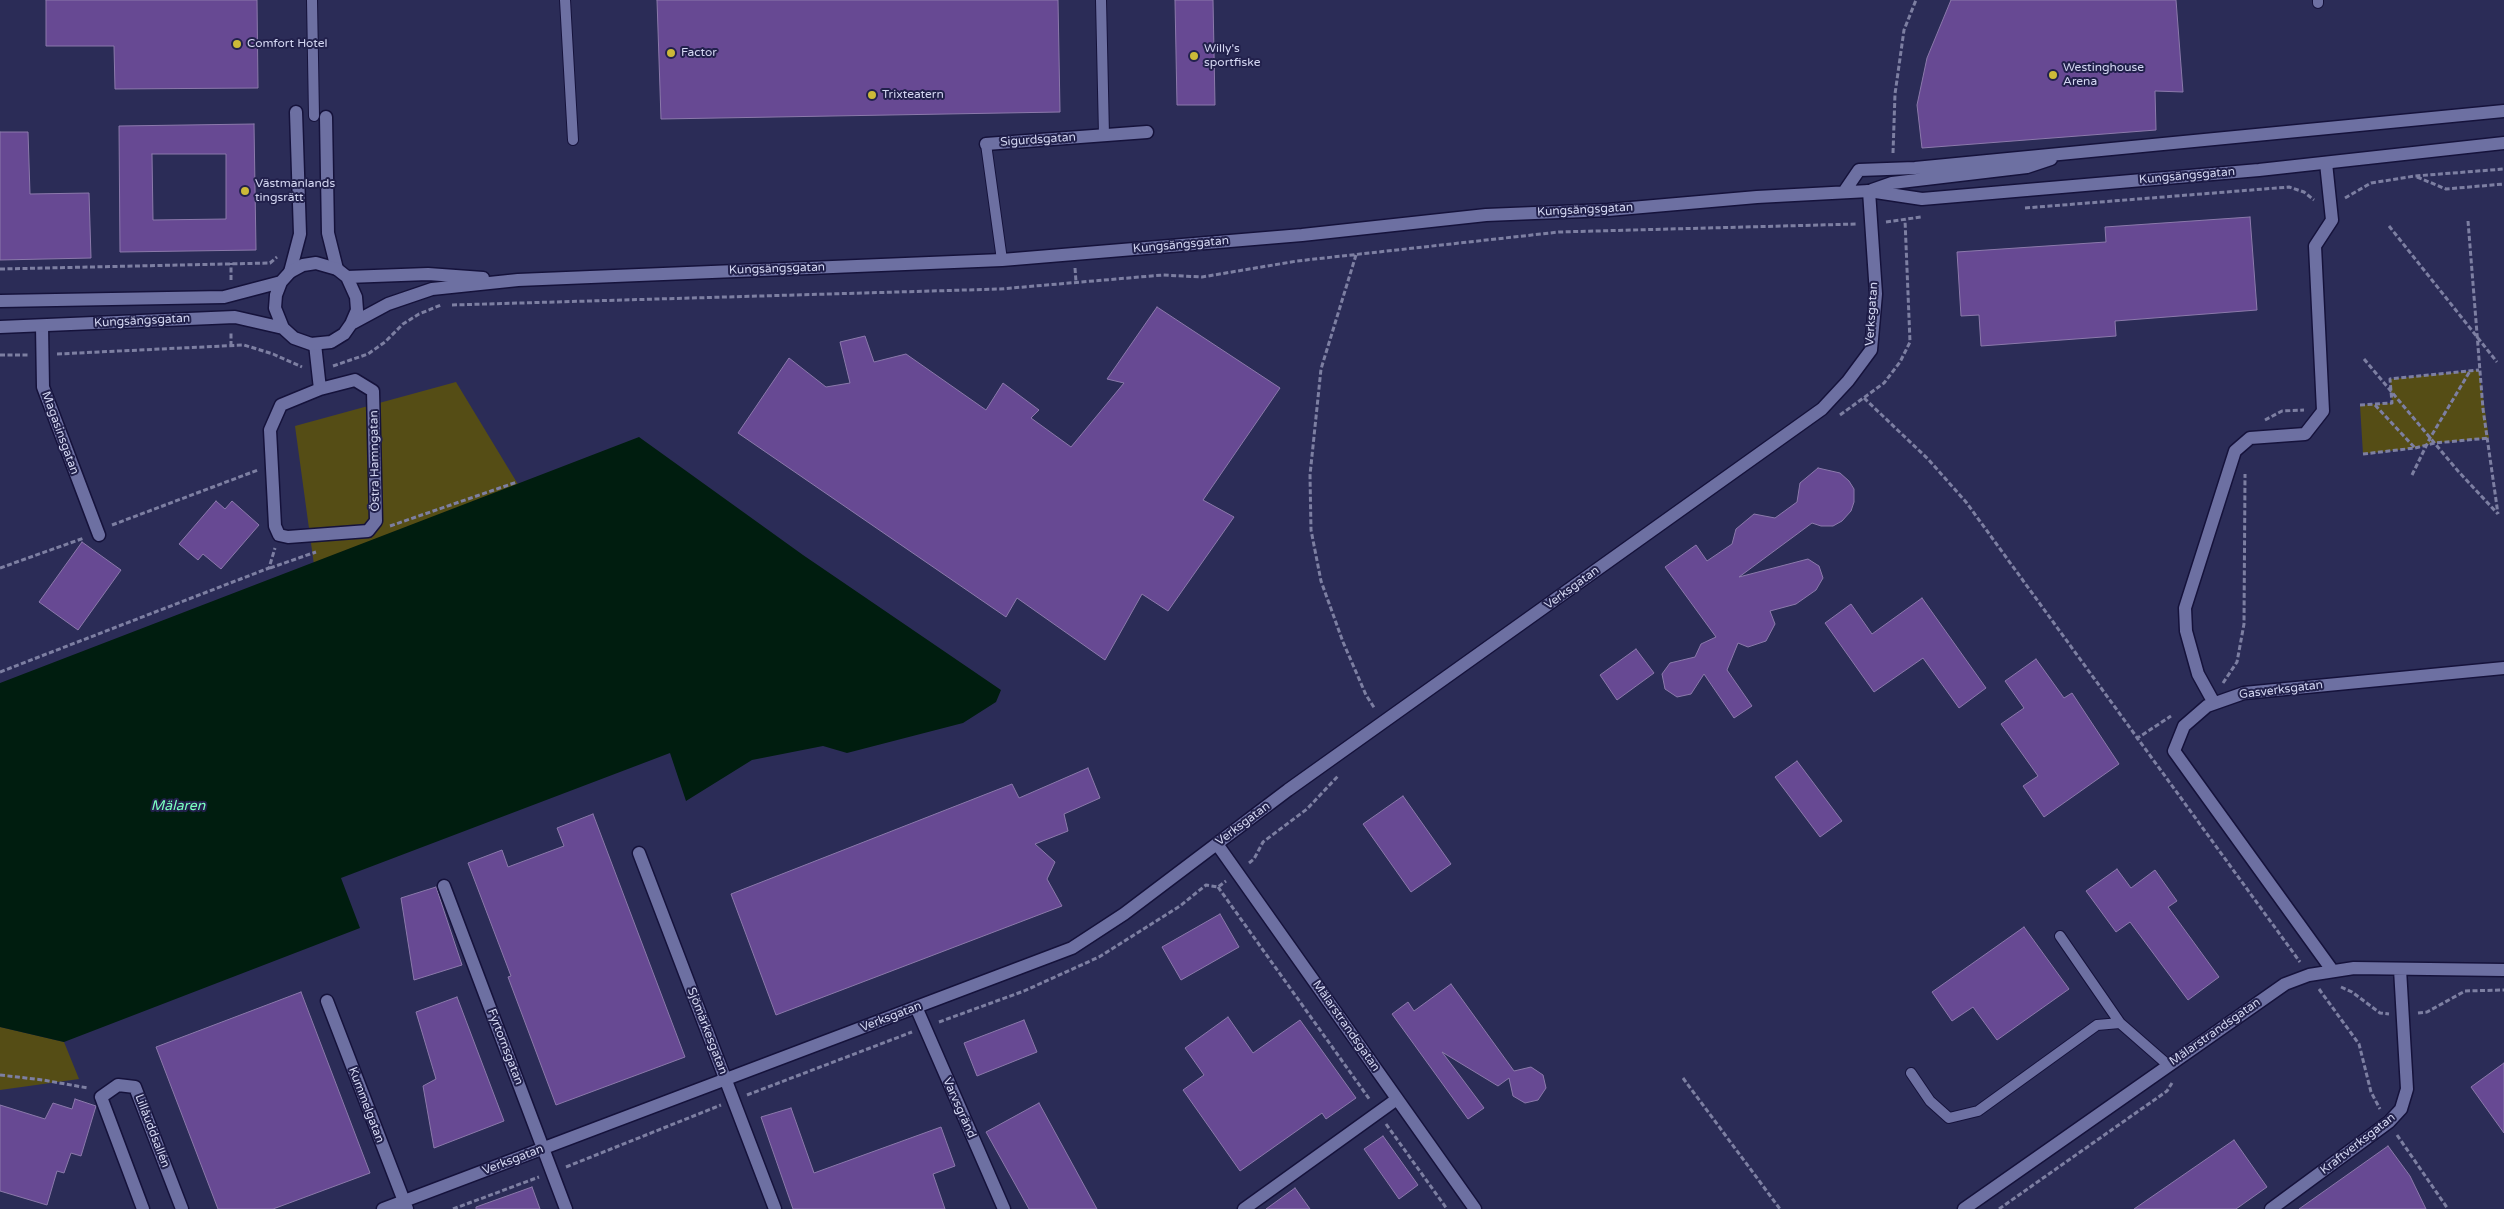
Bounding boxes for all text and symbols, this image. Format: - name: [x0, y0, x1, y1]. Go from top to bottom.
- place label: Comfort Hotel: [247, 37, 328, 51]
- marker: Comfort Hotel: [231, 38, 243, 50]
- place label: Willy's sportfiske: [1204, 42, 1260, 70]
- place label: Factor: [681, 46, 717, 60]
- marker: Factor: [665, 47, 677, 59]
- marker: Willy's sportfiske: [1188, 50, 1200, 62]
- place label: Westinghouse Arena: [2063, 61, 2144, 89]
- marker: Westinghouse Arena: [2047, 69, 2059, 81]
- place label: Trixteatern: [882, 88, 944, 102]
- marker: Trixteatern: [866, 89, 878, 101]
- street label: Sigurdsgatan: [1000, 130, 1076, 150]
- street label: Kungsängsgatan: [2138, 165, 2236, 187]
- place label: Västmanlands tingsrätt: [255, 177, 335, 205]
- marker: Västmanlands tingsrätt: [239, 185, 251, 197]
- street label: Kungsängsgatan: [1537, 200, 1633, 220]
- street label: Kungsängsgatan: [1132, 234, 1230, 256]
- street label: Kungsängsgatan: [729, 260, 825, 278]
- street label: Verksgatan: [1863, 282, 1881, 346]
- street label: Kungsängsgatan: [94, 311, 190, 331]
- street label: Magasinsgatan: [38, 390, 82, 476]
- street label: Östra Hamngatan: [367, 410, 383, 512]
- street label: Verksgatan: [1542, 563, 1602, 613]
- street label: Gasverksgatan: [2238, 678, 2324, 702]
- water label: Mälaren: [151, 798, 205, 814]
- street label: Verksgatan: [1213, 799, 1273, 849]
- street label: Mälarstrandsgatan: [1309, 978, 1383, 1074]
- street label: Sjömärkesgatan: [684, 986, 730, 1076]
- street label: Mälarstrandsgatan: [2167, 995, 2263, 1069]
- street label: Verksgatan: [858, 999, 924, 1035]
- street label: Fyrtornsgatan: [484, 1007, 526, 1087]
- street label: Kummelgatan: [345, 1065, 387, 1145]
- street label: Varvsgränd: [939, 1075, 979, 1141]
- street label: Lillåuddsallén: [131, 1092, 173, 1170]
- street label: Kraftverksgatan: [2318, 1110, 2398, 1178]
- street label: Verksgatan: [480, 1142, 546, 1178]

